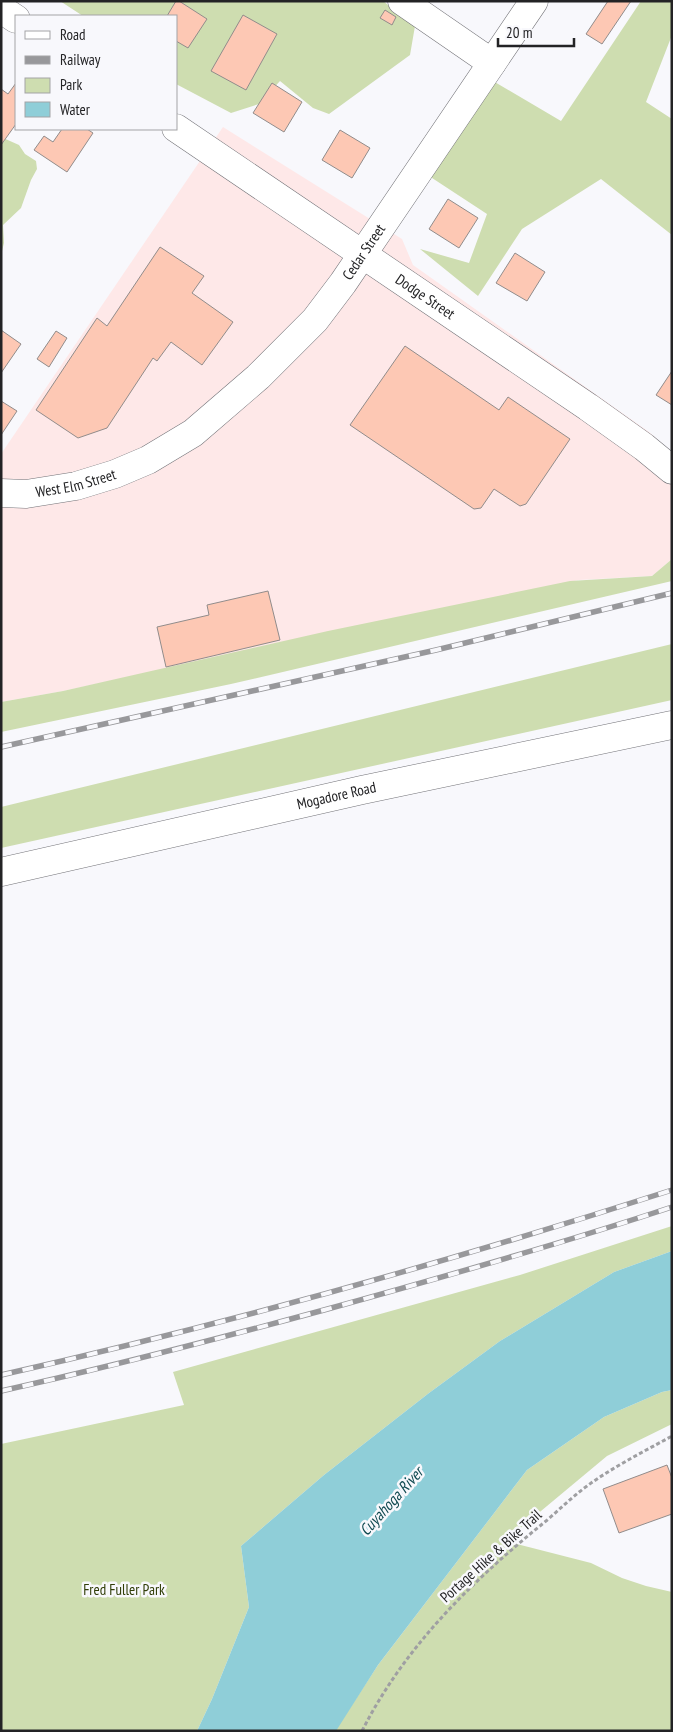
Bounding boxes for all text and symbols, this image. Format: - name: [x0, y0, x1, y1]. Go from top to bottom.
- legend: [15, 15, 178, 130]
- scale bar: [498, 15, 574, 47]
- text: 20 m: [506, 23, 532, 42]
- text: Road: [60, 25, 86, 44]
- text: Railway: [60, 50, 101, 69]
- text: Park: [60, 75, 82, 94]
- text: Water: [60, 100, 91, 119]
- street label: Cedar Street: [338, 220, 389, 283]
- street label: Dodge Street: [392, 269, 459, 323]
- street label: West Elm Street: [34, 464, 118, 501]
- street label: Mogadore Road: [295, 777, 378, 814]
- water label: Cuyahoga River: [355, 1461, 429, 1539]
- street label: Portage Hike & Bike Trail: [436, 1505, 546, 1606]
- park label: Fred Fuller Park: [83, 1580, 165, 1599]

